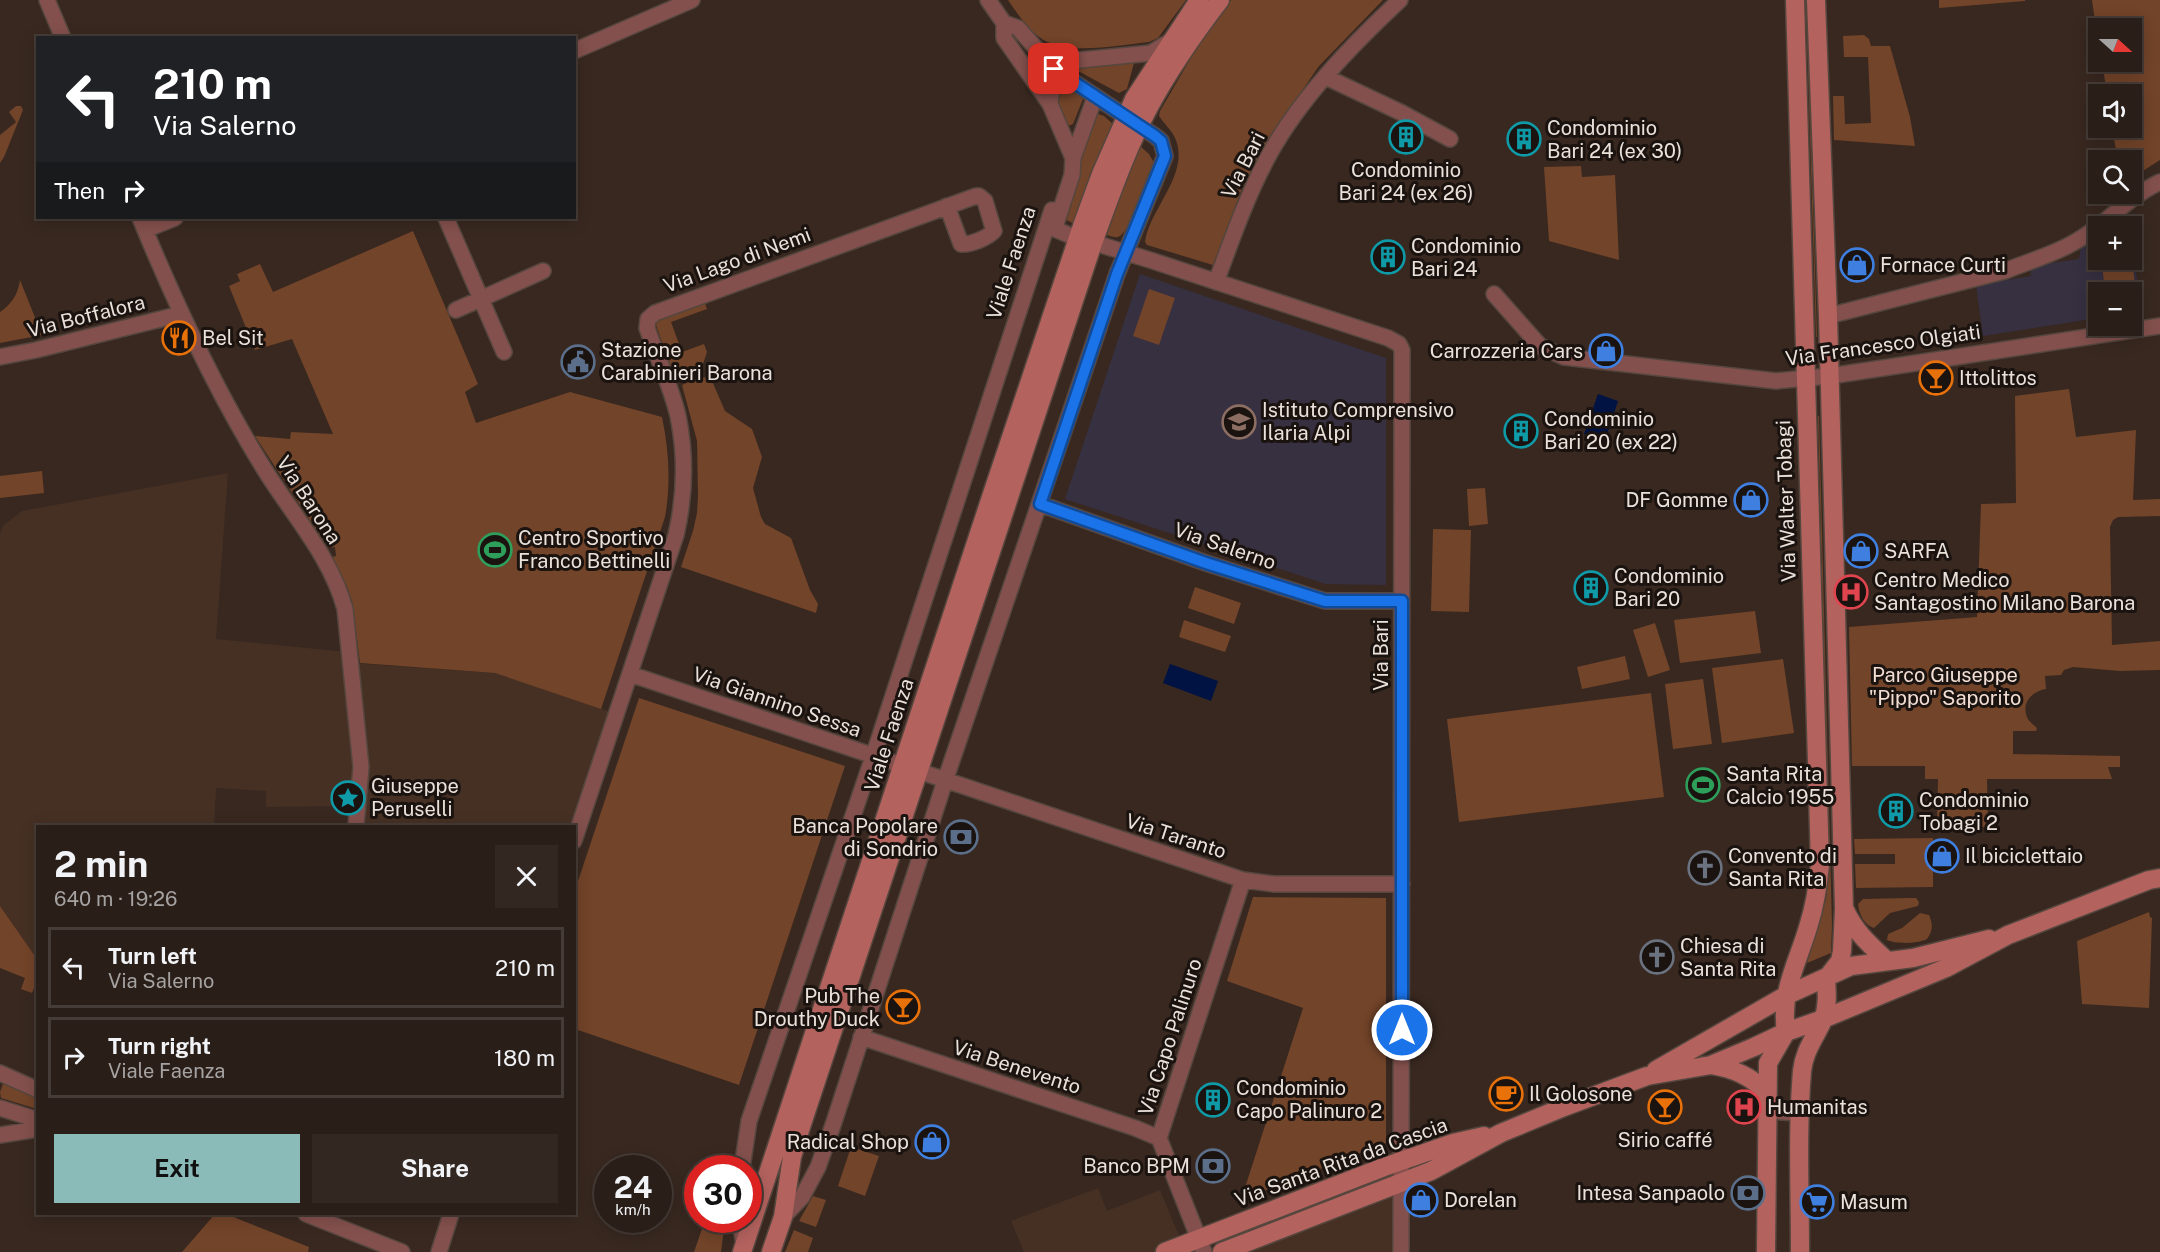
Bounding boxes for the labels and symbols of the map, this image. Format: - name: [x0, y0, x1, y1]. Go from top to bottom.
- north arrow: [2088, 18, 2142, 72]
- pin: [1028, 43, 1079, 94]
- place label: Condominio Bari 24 (ex 30): [1547, 116, 1682, 163]
- building icon: Condominio Bari 24 (ex 26): [1388, 119, 1424, 155]
- building icon: Condominio Bari 24 (ex 30): [1506, 121, 1542, 157]
- street label: Via Bari: [1216, 128, 1270, 202]
- place label: Condominio Bari 24 (ex 26): [1339, 158, 1473, 205]
- street label: Viale Faenza: [981, 203, 1041, 323]
- street label: Via Lago di Nemi: [660, 222, 814, 298]
- place label: Condominio Bari 24: [1411, 234, 1521, 281]
- building icon: Condominio Bari 24: [1370, 239, 1406, 275]
- shop icon: Fornace Curti: [1839, 247, 1875, 283]
- place label: Fornace Curti: [1880, 253, 2006, 277]
- street label: Via Boffalora: [25, 290, 147, 342]
- street label: Via Francesco Olgiati: [1784, 319, 1982, 371]
- restaurant icon: Bel Sit: [161, 320, 197, 356]
- place label: Bel Sit: [202, 326, 264, 350]
- shop icon: Carrozzeria Cars: [1588, 333, 1624, 369]
- place label: Stazione Carabinieri Barona: [601, 338, 773, 385]
- place label: Carrozzeria Cars: [1430, 339, 1583, 363]
- public building icon: Stazione Carabinieri Barona: [560, 344, 596, 380]
- bar icon: Ittolittos: [1918, 360, 1954, 396]
- place label: Ittolittos: [1959, 366, 2037, 390]
- place label: Istituto Comprensivo Ilaria Alpi: [1262, 398, 1454, 445]
- school or university icon: Istituto Comprensivo Ilaria Alpi: [1221, 404, 1257, 440]
- place label: Condominio Bari 20 (ex 22): [1544, 407, 1678, 454]
- building icon: Condominio Bari 20 (ex 22): [1503, 413, 1539, 449]
- street label: Via Walter Tobagi: [1771, 420, 1801, 582]
- street label: Via Barona: [272, 451, 346, 549]
- shop icon: DF Gomme: [1733, 482, 1769, 518]
- place label: DF Gomme: [1625, 488, 1728, 512]
- street label: Via Salerno: [1171, 517, 1279, 575]
- place label: Centro Sportivo Franco Bettinelli: [518, 526, 670, 573]
- sports icon: Centro Sportivo Franco Bettinelli: [477, 532, 513, 568]
- shop icon: SARFA: [1843, 533, 1879, 569]
- place label: SARFA: [1884, 539, 1950, 563]
- place label: Condominio Bari 20: [1614, 564, 1724, 611]
- place label: Centro Medico Santagostino Milano Barona: [1874, 568, 2135, 615]
- building icon: Condominio Bari 20: [1573, 570, 1609, 606]
- hospital icon: Centro Medico Santagostino Milano Barona: [1833, 574, 1869, 610]
- street label: Via Bari: [1369, 619, 1393, 691]
- street label: Via Giannino Sessa: [690, 662, 864, 742]
- park label: Parco Giuseppe "Pippo" Saporito: [1869, 663, 2021, 710]
- street label: Viale Faenza: [859, 675, 919, 795]
- place label: Santa Rita Calcio 1955: [1726, 762, 1834, 809]
- sports icon: Santa Rita Calcio 1955: [1685, 767, 1721, 803]
- place label: Giuseppe Peruselli: [371, 774, 459, 821]
- place icon: Giuseppe Peruselli: [330, 780, 366, 816]
- place label: Condominio Tobagi 2: [1919, 788, 2029, 835]
- building icon: Condominio Tobagi 2: [1878, 793, 1914, 829]
- street label: Via Taranto: [1123, 808, 1229, 864]
- place label: Banca Popolare di Sondrio: [792, 814, 938, 861]
- bank icon: Banca Popolare di Sondrio: [943, 819, 979, 855]
- shop icon: Il biciclettaio: [1924, 838, 1960, 874]
- place label: Convento di Santa Rita: [1728, 844, 1837, 891]
- place label: Il biciclettaio: [1965, 844, 2083, 868]
- church icon: Convento di Santa Rita: [1687, 850, 1723, 886]
- place label: Chiesa di Santa Rita: [1680, 934, 1776, 981]
- church icon: Chiesa di Santa Rita: [1639, 939, 1675, 975]
- street label: Via Capo Palinuro: [1133, 955, 1207, 1119]
- place label: Pub The Drouthy Duck: [754, 984, 880, 1031]
- bar icon: Pub The Drouthy Duck: [885, 989, 921, 1025]
- position arrow: [1370, 998, 1434, 1062]
- street label: Via Benevento: [950, 1035, 1084, 1099]
- place label: Condominio Capo Palinuro 2: [1236, 1076, 1382, 1123]
- cafe icon: Il Golosone: [1488, 1076, 1524, 1112]
- building icon: Condominio Capo Palinuro 2: [1195, 1082, 1231, 1118]
- place label: Il Golosone: [1529, 1082, 1633, 1106]
- bar icon: Sirio caffé: [1647, 1089, 1683, 1125]
- hospital icon: Humanitas: [1726, 1089, 1762, 1125]
- place label: Humanitas: [1767, 1095, 1868, 1119]
- street label: Via Santa Rita da Cascia: [1231, 1112, 1451, 1212]
- shop icon: Radical Shop: [914, 1124, 950, 1160]
- place label: Sirio caffé: [1617, 1128, 1713, 1152]
- place label: Radical Shop: [787, 1130, 909, 1154]
- bank icon: Banco BPM: [1195, 1148, 1231, 1184]
- place label: Banco BPM: [1083, 1154, 1190, 1178]
- speed limit sign: 30: [684, 1155, 762, 1233]
- bank icon: Intesa Sanpaolo: [1730, 1175, 1766, 1211]
- place label: Intesa Sanpaolo: [1576, 1181, 1725, 1205]
- shop icon: Dorelan: [1403, 1182, 1439, 1218]
- supermarket icon: Masum: [1799, 1184, 1835, 1220]
- place label: Dorelan: [1444, 1188, 1517, 1212]
- place label: Masum: [1840, 1190, 1908, 1214]

